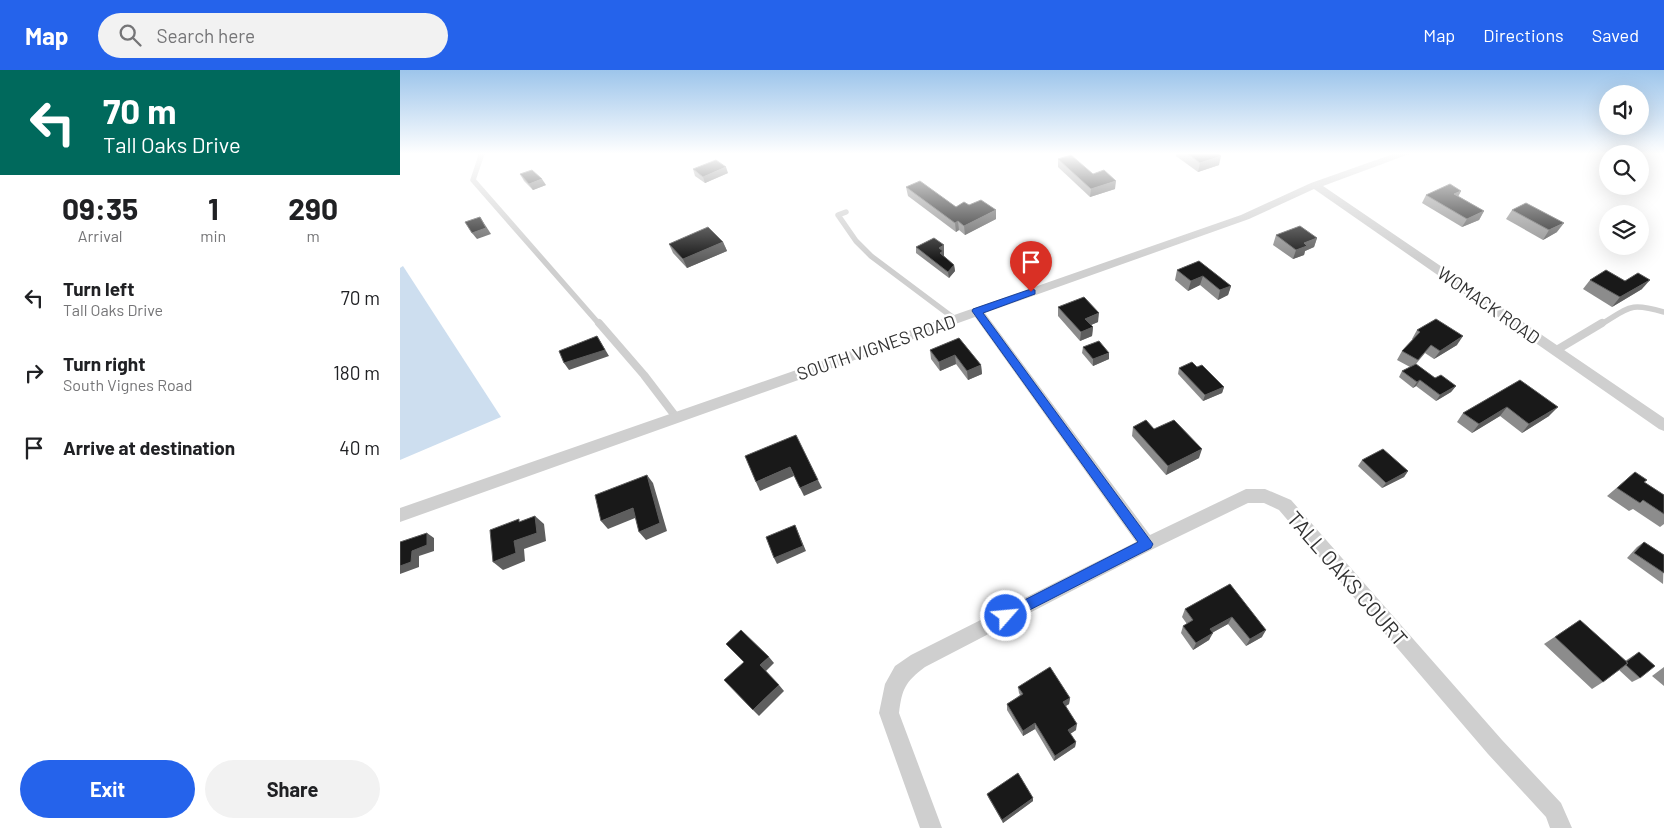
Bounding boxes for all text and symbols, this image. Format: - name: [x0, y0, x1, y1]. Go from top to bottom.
- search box: [98, 13, 448, 58]
- text: Map: [25, 21, 68, 50]
- icon: search: [116, 21, 144, 49]
- text: Search here: [156, 24, 255, 47]
- text: Map: [1423, 24, 1455, 46]
- text: Directions: [1483, 24, 1564, 46]
- text: Saved: [1592, 24, 1639, 46]
- map controls: [1599, 85, 1649, 255]
- button: sound: [1599, 85, 1649, 135]
- text: 70 m: [103, 89, 177, 131]
- icon: left: [20, 90, 85, 155]
- text: Tall Oaks Drive: [103, 131, 241, 157]
- button: search: [1599, 145, 1649, 195]
- text: 09:35: [62, 190, 138, 226]
- text: 1: [208, 190, 219, 226]
- text: 290: [288, 190, 338, 226]
- button: layers: [1599, 205, 1649, 255]
- text: Arrival: [78, 226, 123, 245]
- text: min: [200, 226, 226, 245]
- text: m: [306, 226, 320, 245]
- pin: [1010, 241, 1052, 292]
- icon: arrive: [1017, 248, 1045, 276]
- street label: WOMACK ROAD: [1434, 262, 1544, 348]
- text: Turn left: [63, 277, 134, 300]
- icon: left: [20, 284, 48, 312]
- text: 70 m: [341, 286, 380, 309]
- text: Tall Oaks Drive: [63, 300, 163, 319]
- street label: SOUTH VIGNES ROAD: [794, 310, 958, 384]
- text: Turn right: [63, 352, 145, 375]
- icon: right: [20, 359, 48, 387]
- text: 180 m: [333, 361, 380, 384]
- text: South Vignes Road: [63, 375, 193, 394]
- icon: arrive: [20, 434, 48, 462]
- text: Arrive at destination: [63, 436, 235, 459]
- text: 40 m: [339, 436, 380, 459]
- street label: TALL OAKS COURT: [1283, 505, 1413, 651]
- position arrow: [979, 589, 1031, 641]
- button: Exit: [20, 760, 195, 818]
- button: Share: [205, 760, 380, 818]

